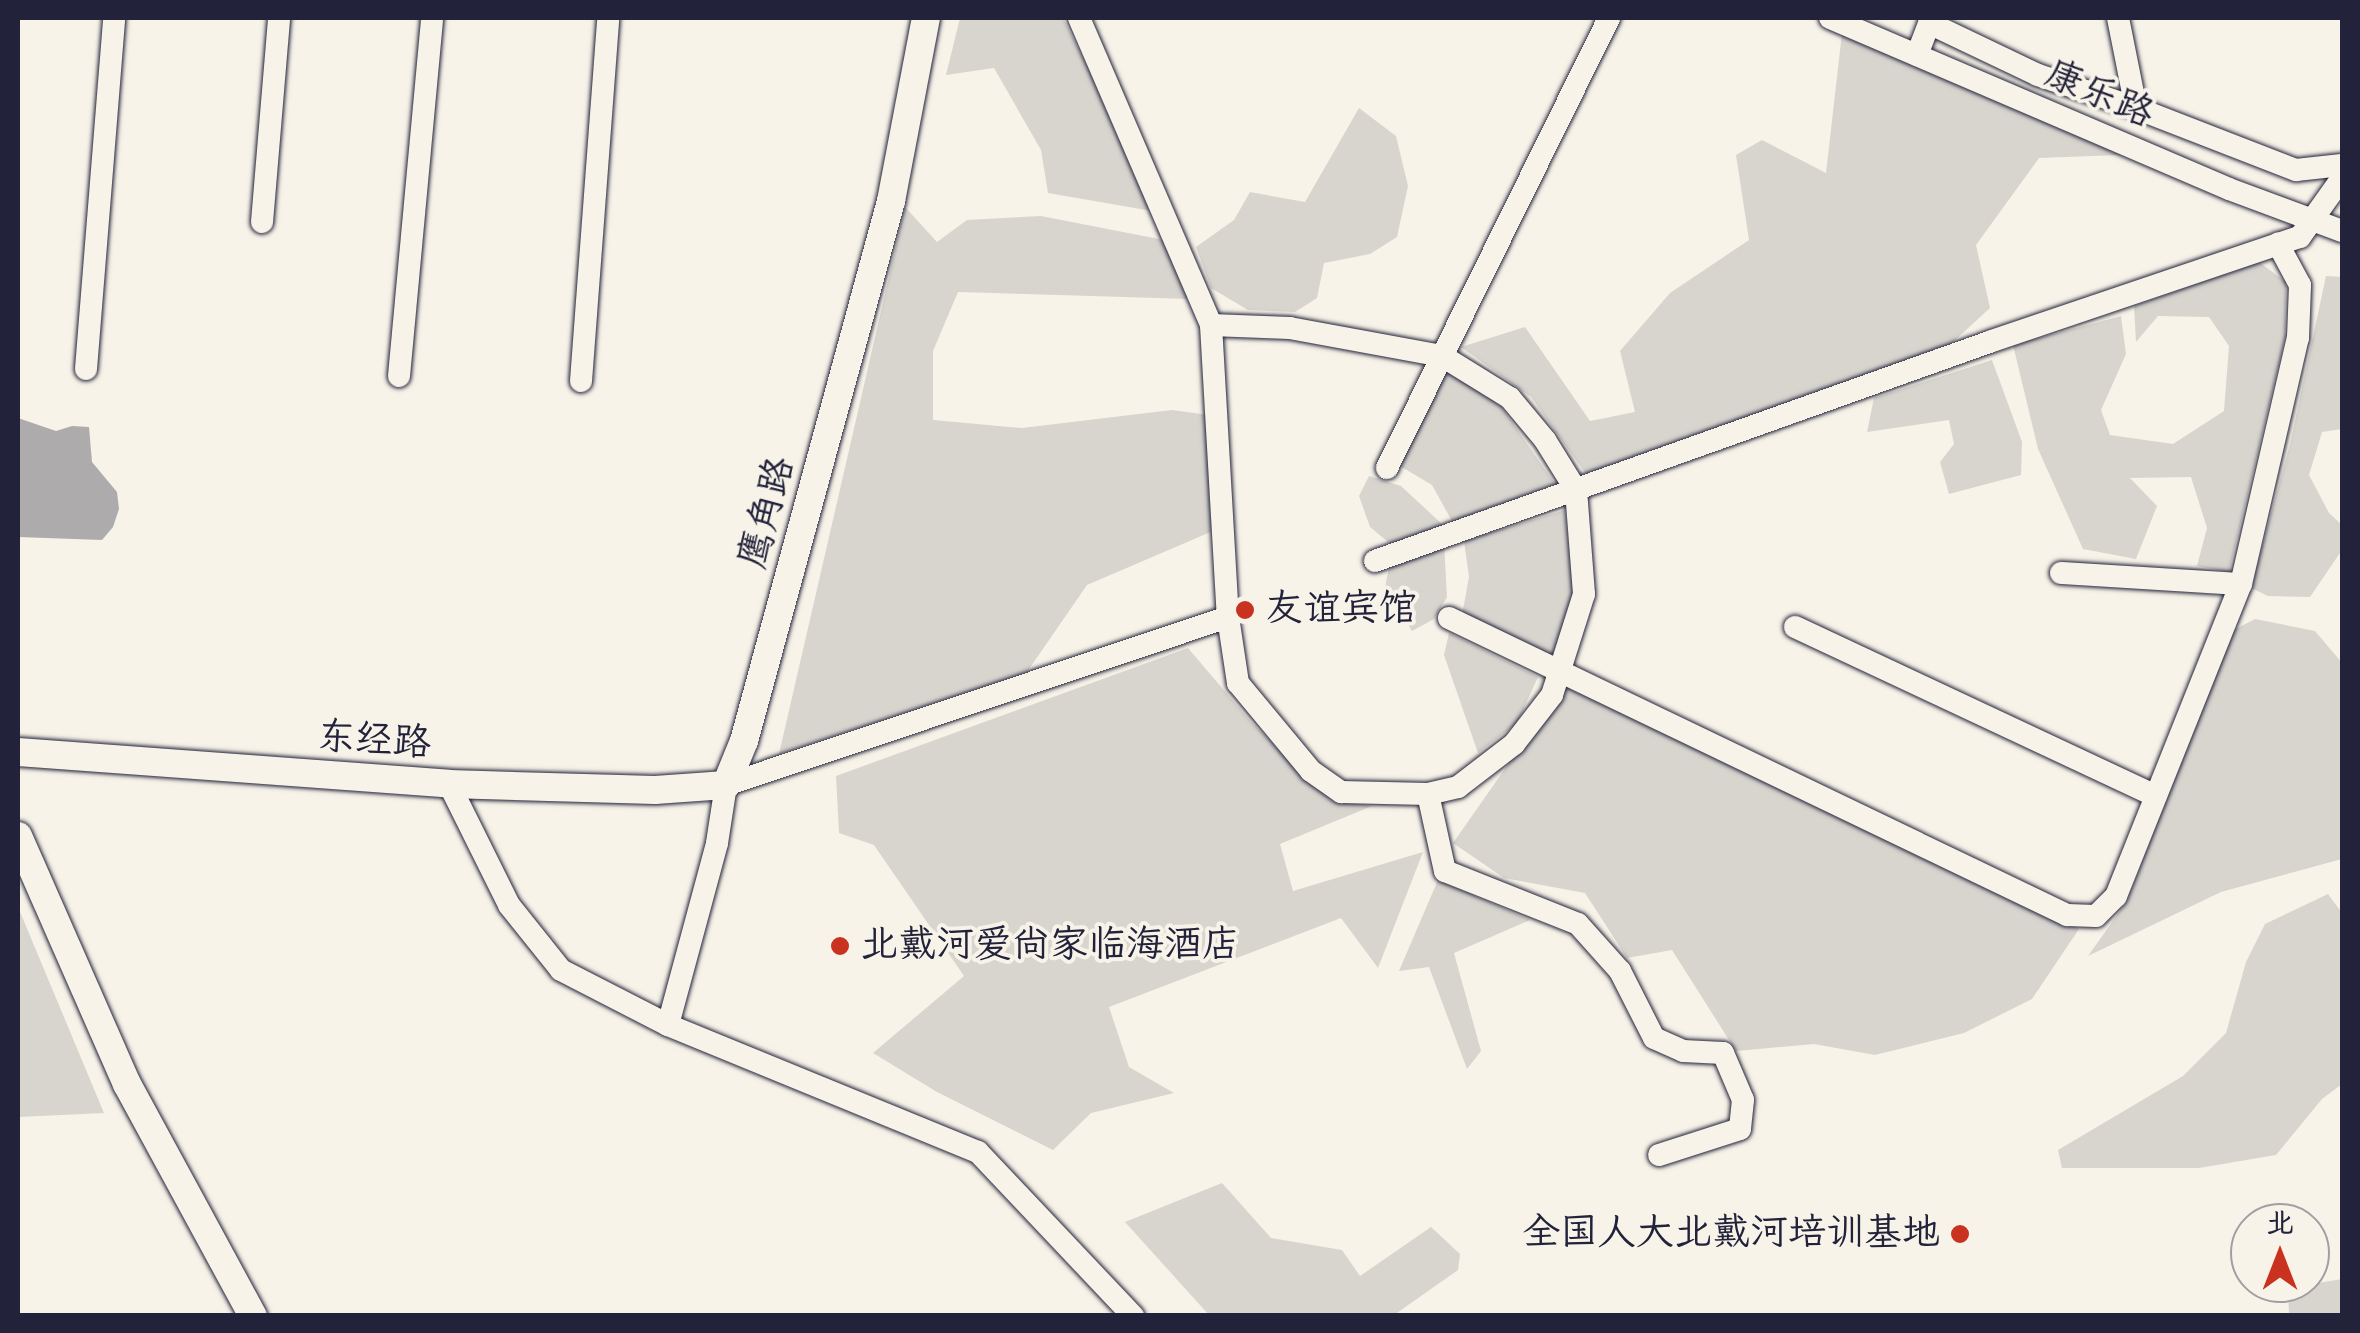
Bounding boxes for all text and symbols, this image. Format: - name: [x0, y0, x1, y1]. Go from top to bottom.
- street label: 康乐路: [2038, 52, 2160, 138]
- street label: 鹰角路: [731, 452, 805, 574]
- place label: 友谊宾馆: [1265, 587, 1417, 633]
- marker: 友谊宾馆: [1234, 599, 1256, 621]
- street label: 东经路: [316, 714, 432, 768]
- place label: 北戴河爱尚家临海酒店: [860, 923, 1240, 969]
- marker: 北戴河爱尚家临海酒店: [829, 935, 851, 957]
- north arrow: [2230, 1203, 2330, 1303]
- text: 北: [2266, 1206, 2294, 1243]
- place label: 全国人大北戴河培训基地: [1522, 1211, 1940, 1257]
- marker: 全国人大北戴河培训基地: [1949, 1223, 1971, 1245]

